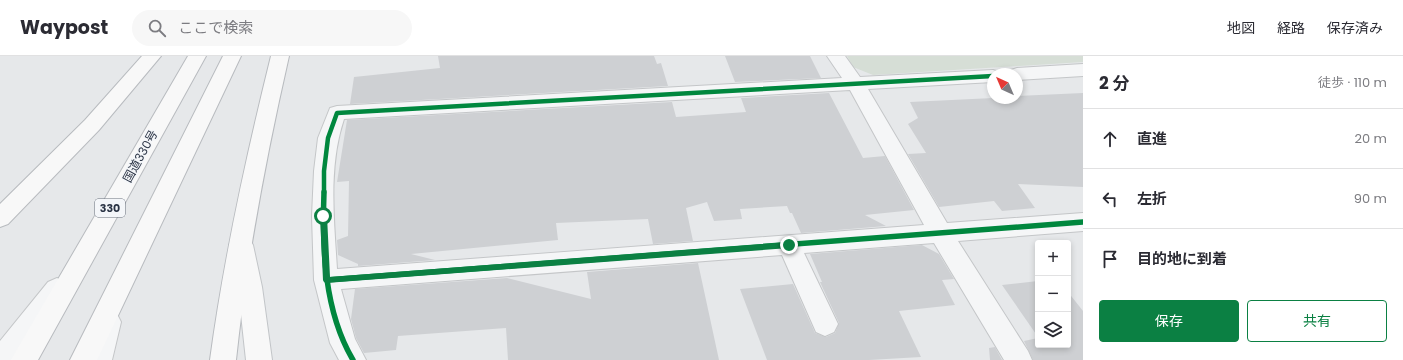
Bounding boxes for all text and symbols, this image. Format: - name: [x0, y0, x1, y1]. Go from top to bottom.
- search box: [132, 10, 412, 46]
- text: Waypost: [20, 14, 108, 41]
- icon: search: [146, 17, 168, 39]
- text: ここで検索: [178, 17, 253, 38]
- text: 地図: [1227, 18, 1255, 38]
- text: 経路: [1277, 18, 1305, 38]
- text: 保存済み: [1327, 18, 1383, 38]
- north arrow: [987, 68, 1023, 104]
- text: 2 分: [1099, 71, 1129, 95]
- text: 徒歩 · 110 m: [1318, 73, 1387, 92]
- street label: 国道330号: [119, 127, 161, 185]
- icon: ahead: [1099, 128, 1121, 150]
- text: 直進: [1137, 128, 1167, 149]
- text: 20 m: [1354, 129, 1387, 148]
- icon: left: [1099, 188, 1121, 210]
- text: 左折: [1137, 188, 1167, 209]
- text: 90 m: [1354, 189, 1387, 208]
- road number: 330: [95, 199, 125, 217]
- route start: [314, 207, 332, 225]
- route end: [780, 236, 798, 254]
- map controls: [1035, 240, 1071, 348]
- button: +: [1035, 240, 1071, 276]
- icon: arrive: [1099, 248, 1121, 270]
- text: 目的地に到着: [1137, 248, 1227, 269]
- button: −: [1035, 276, 1071, 312]
- button: 保存: [1099, 300, 1239, 342]
- button: 共有: [1247, 300, 1387, 342]
- button: layers: [1035, 312, 1071, 348]

